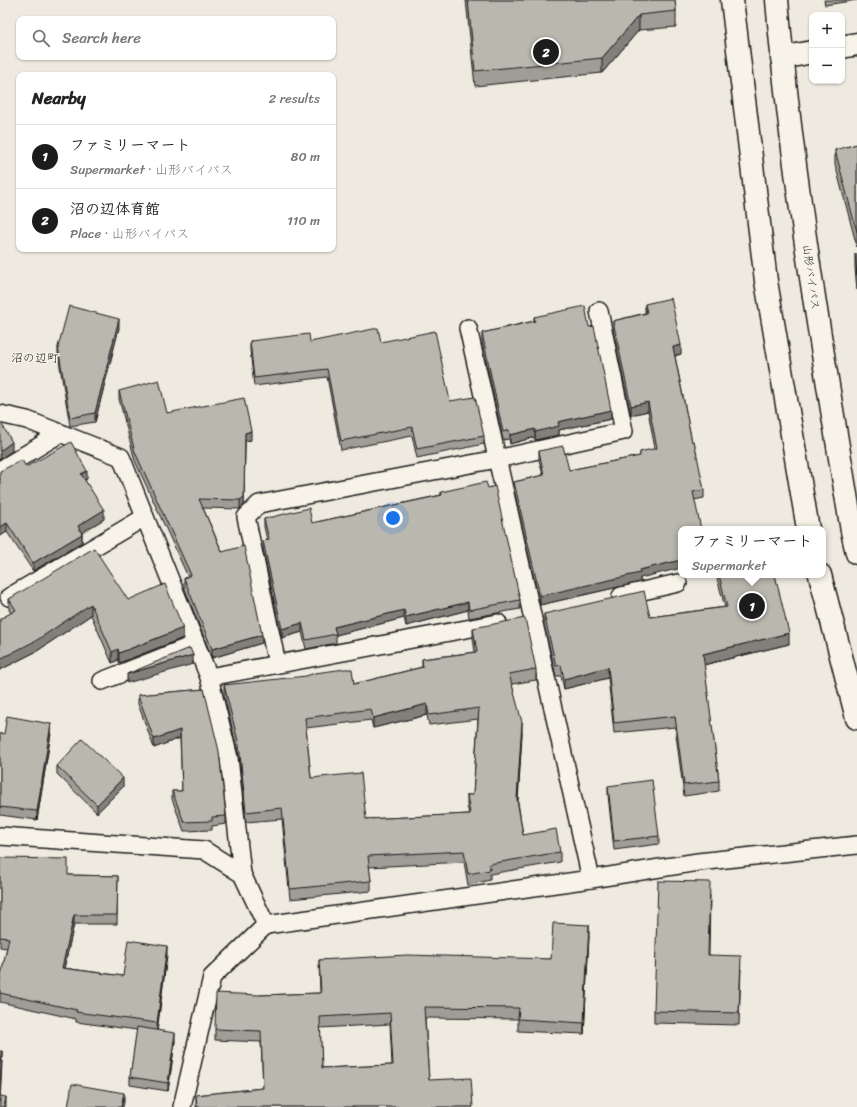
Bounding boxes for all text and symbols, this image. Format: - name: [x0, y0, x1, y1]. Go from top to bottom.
- map controls: [809, 12, 845, 84]
- button: +: [809, 12, 845, 48]
- search box: [16, 16, 336, 60]
- text: Search here: [62, 25, 141, 51]
- icon: search: [30, 27, 52, 49]
- pin: 2: [533, 37, 559, 67]
- button: −: [809, 48, 845, 84]
- text: Nearby: [32, 83, 86, 113]
- text: 2 results: [269, 87, 320, 110]
- text: ファミリーマート: [70, 132, 191, 158]
- text: 1: [42, 145, 48, 168]
- text: 80 m: [291, 145, 320, 168]
- text: Supermarket · 山形バイパス: [70, 158, 233, 181]
- text: 沼の辺体育館: [70, 196, 160, 222]
- text: 2: [41, 209, 49, 232]
- text: 110 m: [287, 209, 320, 232]
- text: Place · 山形バイパス: [70, 222, 189, 245]
- street label: 山形バイパス: [797, 243, 825, 311]
- district label: 沼の辺町: [11, 347, 59, 369]
- your location: [383, 508, 403, 528]
- popup: [678, 526, 826, 578]
- text: ファミリーマート: [692, 528, 812, 554]
- text: Supermarket: [692, 554, 766, 577]
- pin: 1: [739, 591, 765, 621]

